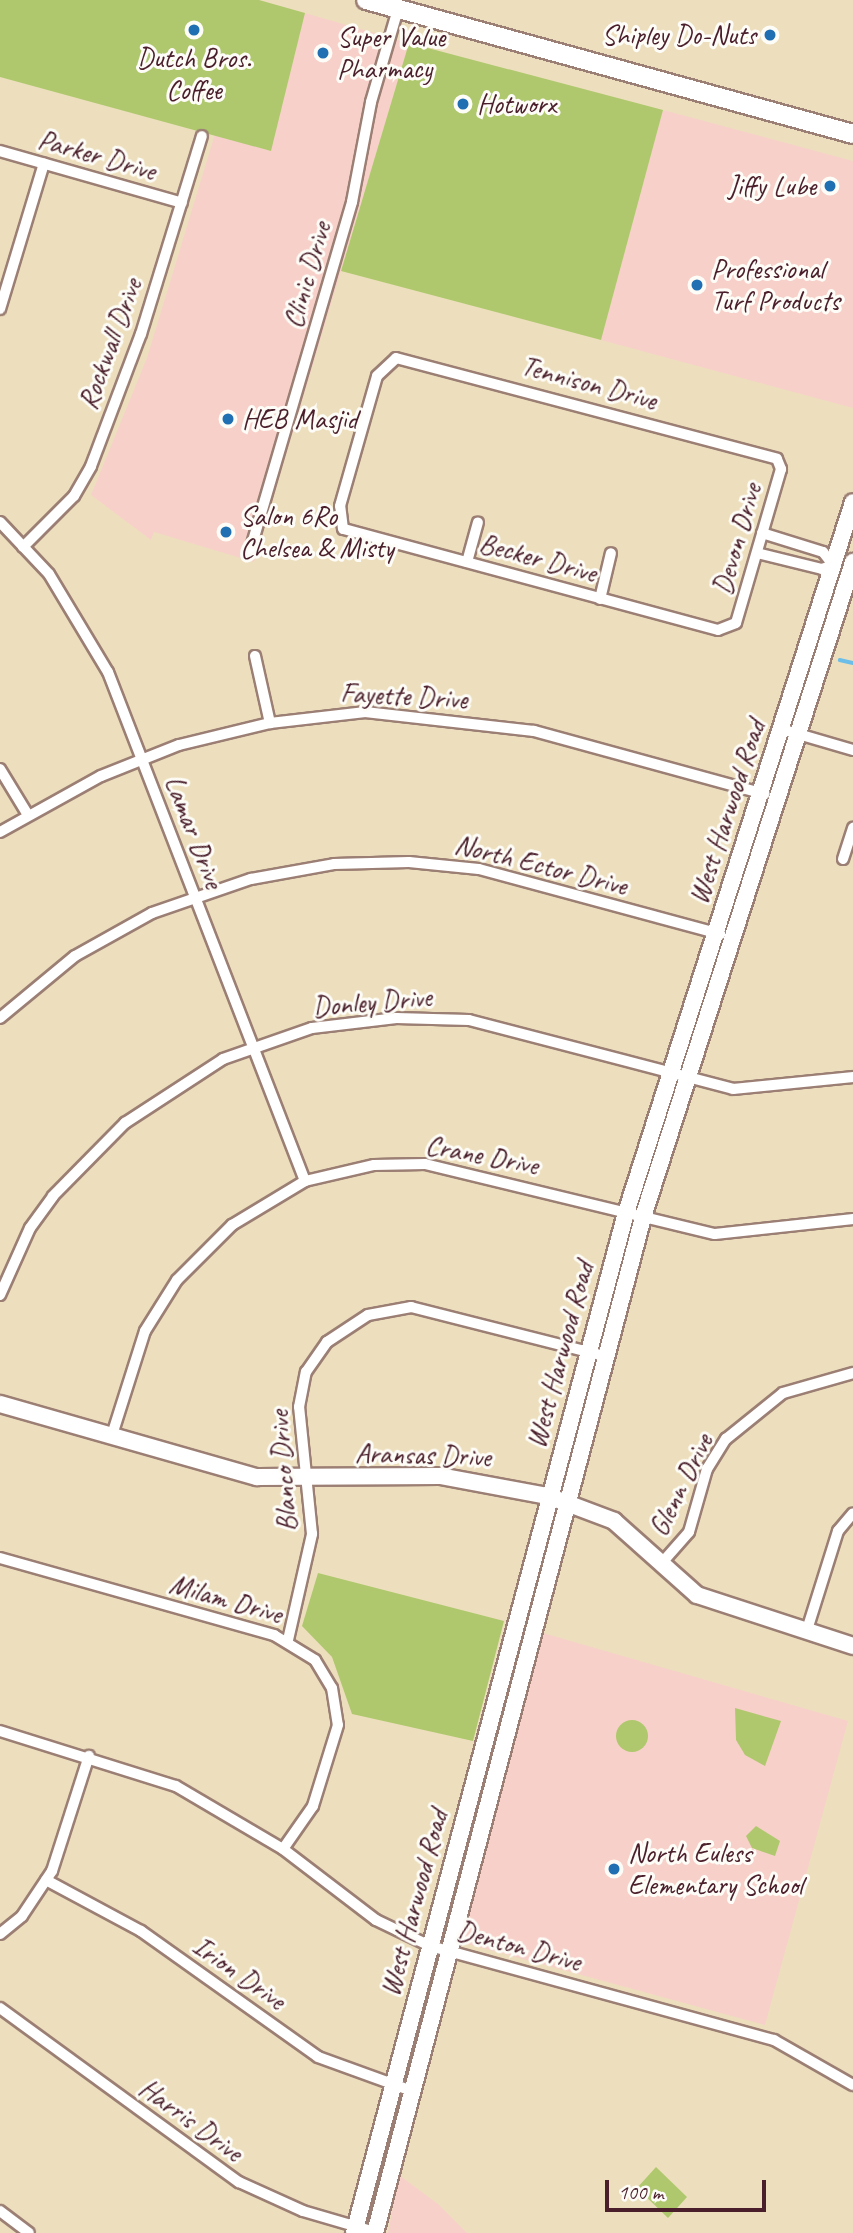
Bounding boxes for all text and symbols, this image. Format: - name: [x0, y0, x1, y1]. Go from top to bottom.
- place label: Shipley Do-Nuts: [601, 18, 756, 52]
- place label: Super Value Pharmacy: [337, 20, 446, 86]
- marker: Dutch Bros. Coffee: [186, 22, 202, 38]
- marker: Shipley Do-Nuts: [762, 27, 778, 43]
- place label: Dutch Bros. Coffee: [137, 41, 251, 107]
- marker: Super Value Pharmacy: [315, 45, 331, 61]
- place label: Hotworx: [477, 87, 556, 121]
- marker: Hotworx: [455, 96, 471, 112]
- street label: Parker Drive: [34, 122, 160, 188]
- place label: Jiffy Lube: [729, 169, 816, 203]
- marker: Jiffy Lube: [822, 178, 838, 194]
- street label: Clinic Drive: [276, 218, 338, 332]
- place label: Professional Turf Products: [711, 252, 840, 318]
- street label: Rockwall Drive: [71, 274, 149, 414]
- marker: Professional Turf Products: [689, 277, 705, 293]
- street label: Tennison Drive: [518, 349, 660, 417]
- place label: HEB Masjid: [242, 402, 358, 436]
- marker: HEB Masjid: [220, 411, 236, 427]
- street label: Devon Drive: [705, 479, 769, 599]
- place label: Salon 6Ro Chelsea & Misty: [240, 499, 394, 565]
- marker: Salon 6Ro Chelsea & Misty: [218, 524, 234, 540]
- street label: Becker Drive: [476, 526, 600, 590]
- street label: Fayette Drive: [340, 676, 468, 716]
- street label: West Harwood Road: [681, 715, 773, 909]
- street label: Lamar Drive: [157, 771, 231, 893]
- street label: North Ector Drive: [451, 827, 631, 903]
- street label: Donley Drive: [311, 980, 433, 1024]
- street label: Crane Drive: [423, 1128, 541, 1182]
- street label: West Harwood Road: [519, 1258, 601, 1452]
- street label: Blanco Drive: [262, 1409, 304, 1533]
- street label: Glenn Drive: [642, 1428, 720, 1542]
- street label: Aransas Drive: [354, 1436, 492, 1474]
- street label: Milam Drive: [166, 1567, 286, 1631]
- street label: West Harwood Road: [373, 1806, 455, 2000]
- place label: North Euless Elementary School: [628, 1836, 803, 1902]
- marker: North Euless Elementary School: [606, 1861, 622, 1877]
- street label: Denton Drive: [453, 1913, 585, 1979]
- street label: Irion Drive: [186, 1929, 292, 2017]
- street label: Harris Drive: [133, 2071, 249, 2169]
- scale bar: [608, 2166, 769, 2210]
- text: 100 m: [618, 2179, 663, 2205]

